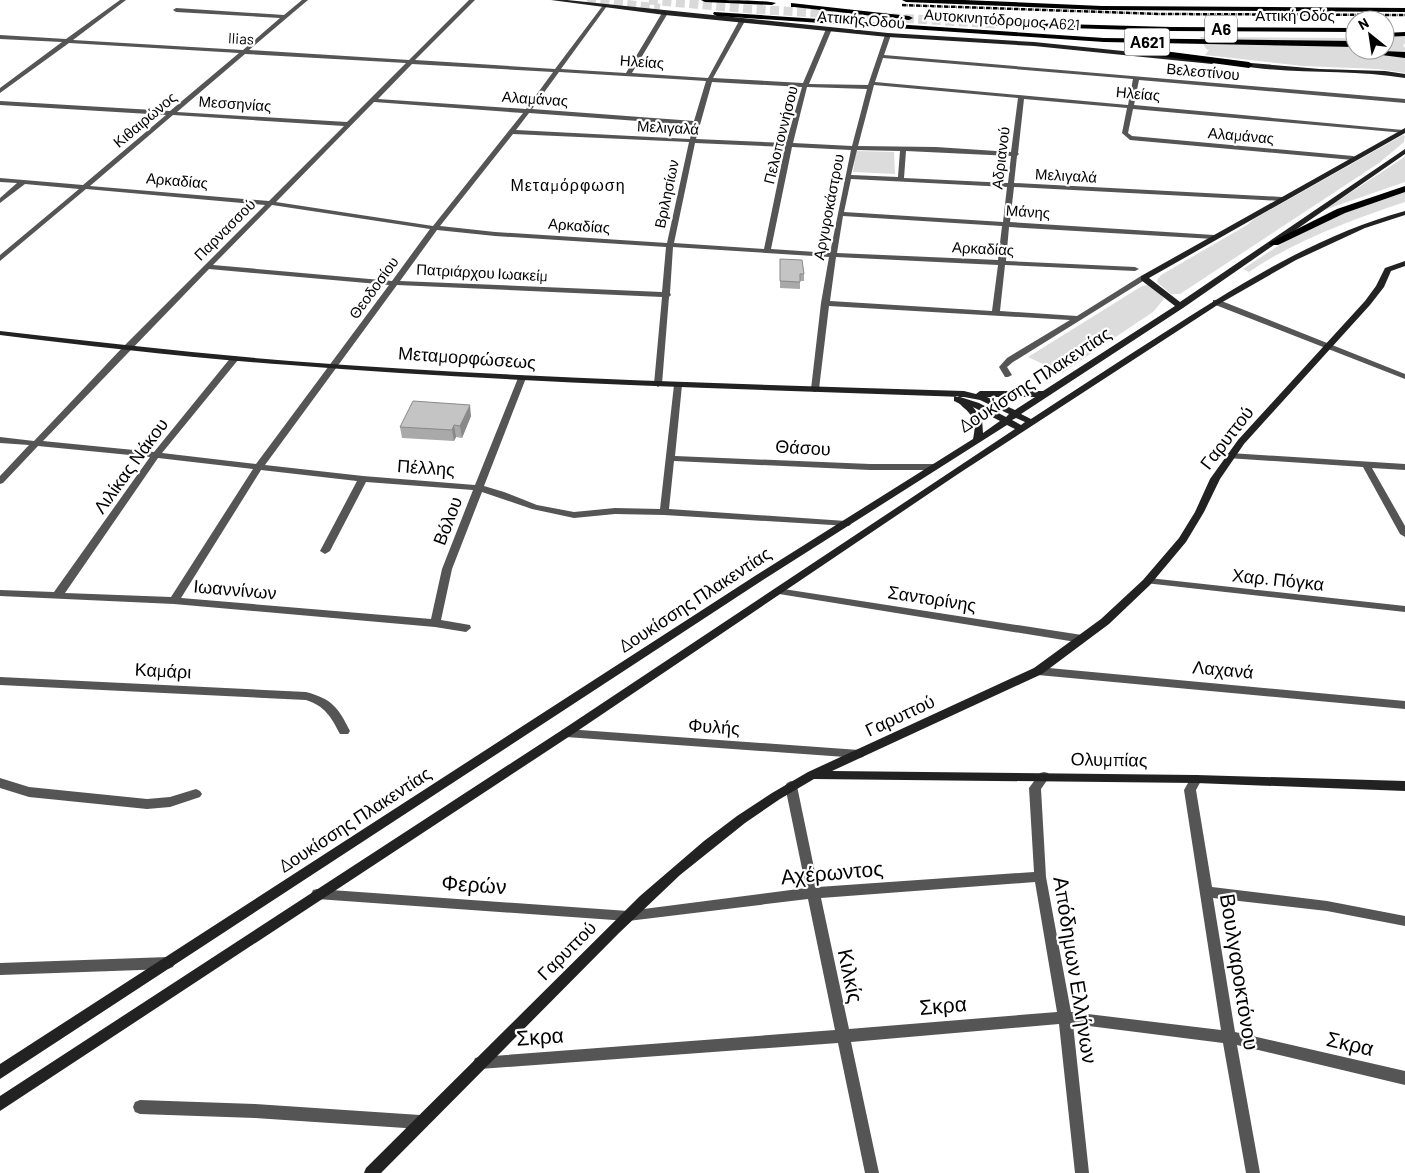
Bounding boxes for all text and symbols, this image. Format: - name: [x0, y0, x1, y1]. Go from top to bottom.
- street label: Αυτοκινητόδρομος Α621: [924, 5, 1081, 33]
- street label: Αττικής Οδού: [817, 6, 906, 32]
- street label: Αττική Οδός: [1255, 6, 1335, 24]
- north arrow: [1345, 10, 1395, 60]
- text: N: [1355, 14, 1372, 33]
- road number: Α6: [1205, 15, 1237, 42]
- street label: Ilias: [228, 28, 255, 48]
- road number: Α621: [1124, 28, 1170, 56]
- street label: Ηλείας: [619, 50, 665, 72]
- street label: Βελεστίνου: [1166, 59, 1240, 83]
- street label: Ηλείας: [1115, 82, 1161, 104]
- street label: Πελοποννήσου: [759, 84, 801, 186]
- street label: Αλαμάνας: [501, 87, 569, 109]
- street label: Κιθαιρώνος: [109, 88, 180, 151]
- street label: Μεσσηνίας: [198, 91, 272, 115]
- street label: Μελιγαλά: [637, 116, 700, 138]
- street label: Αλαμάνας: [1207, 123, 1275, 147]
- street label: Αδριανού: [987, 126, 1013, 190]
- street label: Αργυροκάστρου: [809, 152, 847, 261]
- street label: Βριλησίων: [650, 158, 682, 230]
- street label: Μελιγαλά: [1035, 164, 1098, 186]
- street label: Αρκαδίας: [145, 168, 209, 192]
- district label: Μεταμόρφωση: [510, 175, 626, 194]
- street label: Παρνασσού: [190, 195, 259, 264]
- street label: Μάνης: [1005, 200, 1051, 222]
- street label: Αρκαδίας: [547, 214, 611, 236]
- street label: Αρκαδίας: [952, 237, 1015, 259]
- street label: Θεοδοσίου: [345, 253, 402, 322]
- street label: Πατριάρχου Ιωακείμ: [416, 260, 548, 284]
- street label: Δουκίσσης Πλακεντίας: [954, 322, 1115, 437]
- street label: Μεταμορφώσεως: [397, 341, 537, 373]
- street label: Γαρυττού: [1195, 401, 1258, 473]
- street label: Λιλίκας Νάκου: [88, 413, 172, 517]
- street label: Θάσου: [775, 435, 831, 459]
- street label: Πέλλης: [397, 454, 456, 480]
- street label: Βόλου: [428, 493, 466, 548]
- street label: Δουκίσσης Πλακεντίας: [614, 542, 775, 657]
- street label: Χαρ. Πόγκα: [1231, 563, 1325, 595]
- street label: Ιωαννίνων: [193, 574, 278, 604]
- street label: Σαντορίνης: [886, 580, 978, 616]
- street label: Λαχανά: [1192, 655, 1255, 683]
- street label: Καμάρι: [134, 658, 192, 682]
- street label: Γαρυττού: [861, 689, 938, 741]
- street label: Φυλής: [687, 713, 741, 739]
- street label: Ολυμπίας: [1070, 747, 1148, 771]
- street label: Δουκίσσης Πλακεντίας: [274, 762, 435, 877]
- street label: Αχέρωντος: [780, 855, 884, 888]
- street label: Φερών: [441, 869, 507, 898]
- street label: Απόδημων Ελλήνων: [1049, 874, 1104, 1065]
- street label: Βουλγαροκτόνου: [1216, 892, 1265, 1052]
- street label: Γαρυττού: [532, 916, 600, 984]
- street label: Κιλκίς: [834, 946, 869, 1005]
- street label: Σκρα: [918, 990, 968, 1019]
- street label: Σκρα: [515, 1021, 564, 1050]
- street label: Σκρα: [1324, 1025, 1376, 1060]

